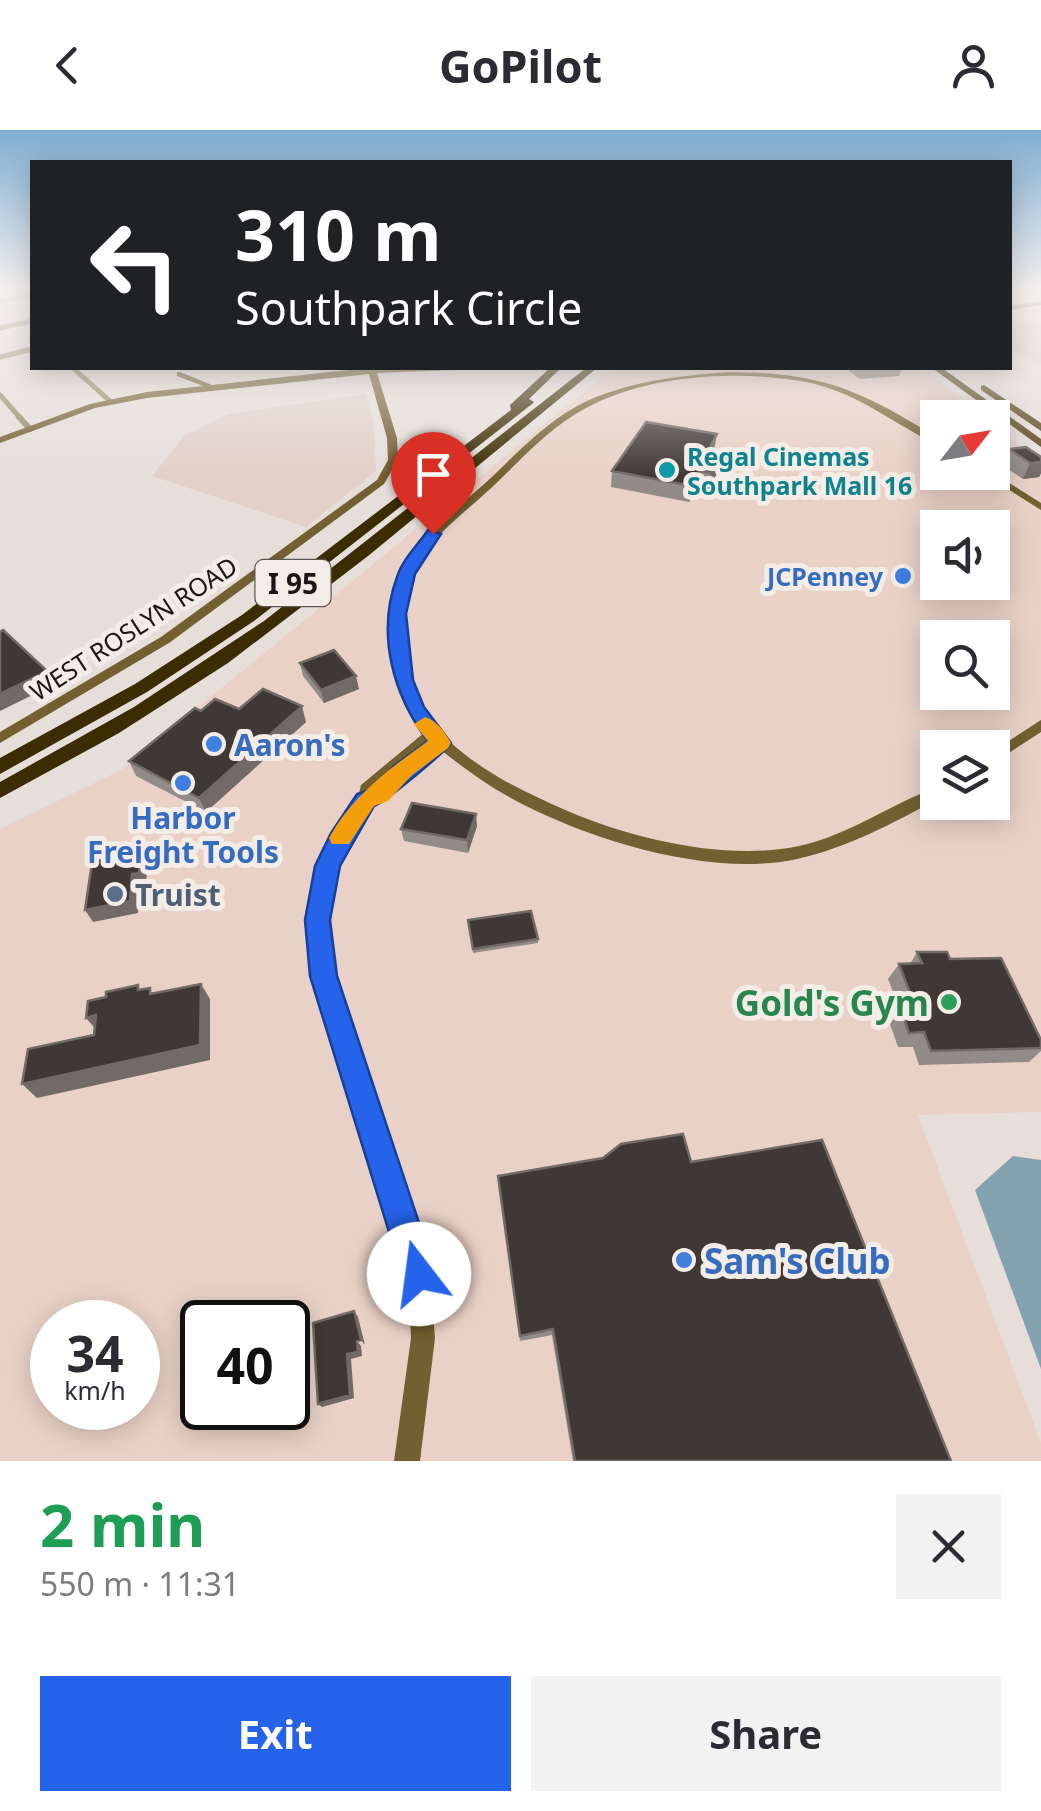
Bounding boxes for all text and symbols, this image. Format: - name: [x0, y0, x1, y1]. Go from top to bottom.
- text: GoPilot: [439, 35, 602, 96]
- icon: back: [40, 38, 95, 93]
- icon: person: [946, 38, 1001, 93]
- text: 310 m: [235, 186, 442, 282]
- icon: left: [70, 200, 200, 330]
- text: Southpark Circle: [235, 277, 582, 338]
- north arrow: [920, 400, 1010, 490]
- map controls: [920, 400, 1010, 820]
- pin: [391, 432, 476, 535]
- place label: Regal Cinemas Southpark Mall 16: [687, 439, 912, 502]
- icon: arrive: [406, 447, 461, 502]
- marker: Regal Cinemas Southpark Mall 16: [656, 459, 678, 481]
- button: sound: [920, 510, 1010, 600]
- street label: WEST ROSLYN ROAD: [23, 548, 243, 708]
- place label: JCPenney: [765, 559, 884, 593]
- road number: I 95: [256, 560, 330, 606]
- marker: JCPenney: [892, 565, 914, 587]
- button: search: [920, 620, 1010, 710]
- place label: Aaron's: [234, 724, 346, 765]
- button: layers: [920, 730, 1010, 820]
- marker: Aaron's: [203, 733, 225, 755]
- marker: Harbor Freight Tools: [172, 772, 194, 794]
- place label: Harbor Freight Tools: [87, 797, 279, 872]
- place label: Truist: [135, 874, 221, 915]
- marker: Truist: [104, 883, 126, 905]
- place label: Gold's Gym: [735, 979, 929, 1026]
- marker: Gold's Gym: [938, 991, 960, 1013]
- position arrow: [367, 1222, 471, 1326]
- place label: Sam's Club: [704, 1237, 891, 1284]
- marker: Sam's Club: [673, 1249, 695, 1271]
- speed limit sign: 40: [180, 1300, 310, 1430]
- text: 34: [66, 1319, 124, 1387]
- text: km/h: [64, 1373, 126, 1407]
- text: 2 min: [40, 1483, 205, 1565]
- button: close: [896, 1494, 1001, 1599]
- text: 550 m · 11:31: [40, 1562, 240, 1605]
- button: Exit: [40, 1676, 511, 1791]
- button: Share: [531, 1676, 1001, 1791]

